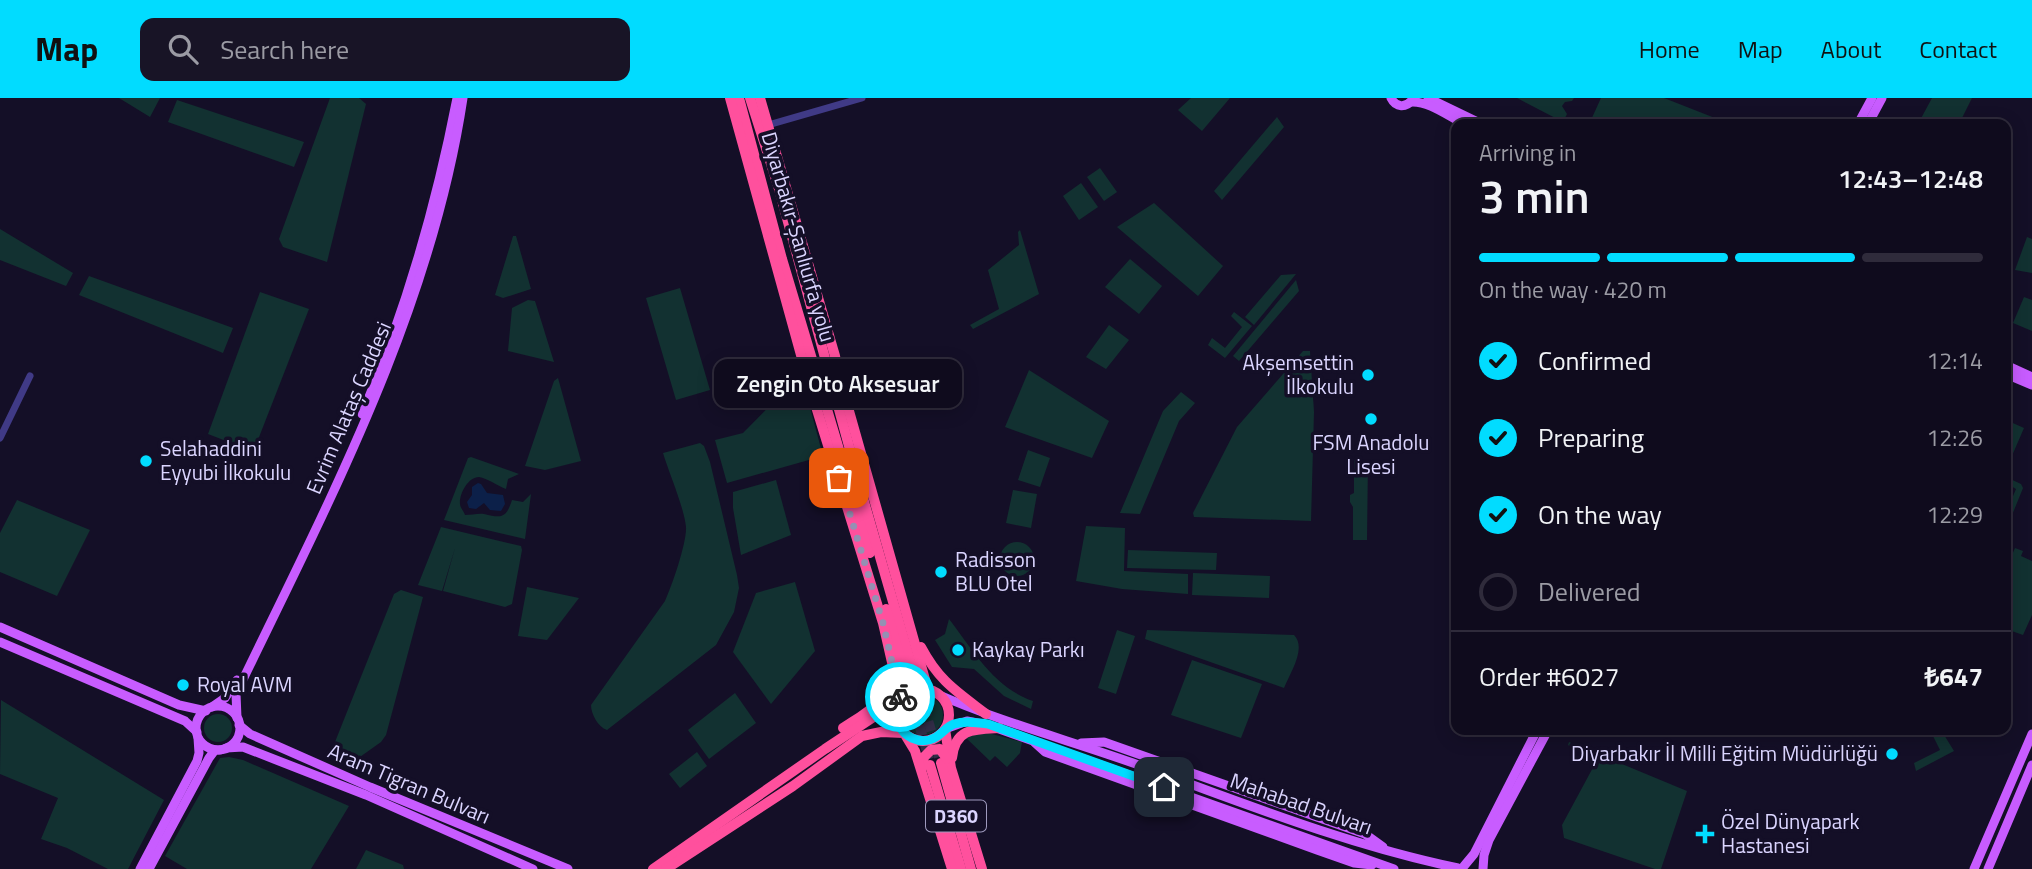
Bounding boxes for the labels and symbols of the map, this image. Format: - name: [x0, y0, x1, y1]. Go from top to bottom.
- street label: Diyarbakır-Şanlıurfa yolu: [754, 128, 844, 346]
- street label: Evrim Alataş Caddesi: [297, 316, 399, 499]
- place label: Akşemsettin İlkokulu: [1243, 346, 1354, 402]
- callout: Zengin Oto Aksesuar: [715, 359, 963, 408]
- marker: Akşemsettin İlkokulu: [1360, 367, 1376, 383]
- marker: FSM Anadolu Lisesi: [1363, 411, 1379, 427]
- place label: FSM Anadolu Lisesi: [1313, 426, 1430, 482]
- place label: Selahaddini Eyyubi İlkokulu: [160, 432, 291, 488]
- pin: [809, 448, 869, 508]
- marker: Selahaddini Eyyubi İlkokulu: [138, 453, 154, 469]
- place label: Radisson BLU Otel: [955, 543, 1036, 599]
- marker: Radisson BLU Otel: [933, 564, 949, 580]
- place label: Kaykay Parkı: [972, 633, 1084, 665]
- marker: Kaykay Parkı: [950, 642, 966, 658]
- courier: [865, 662, 935, 732]
- place label: Royal AVM: [197, 668, 292, 700]
- marker: Royal AVM: [175, 677, 191, 693]
- street label: Aram Tigran Bulvarı: [323, 734, 496, 832]
- place label: Diyarbakır İl Milli Eğitim Müdürlüğü: [1571, 737, 1878, 769]
- marker: Diyarbakır İl Milli Eğitim Müdürlüğü: [1884, 746, 1900, 762]
- pin: [1134, 757, 1194, 817]
- street label: Mahabad Bulvarı: [1226, 764, 1377, 842]
- road number: D360: [926, 800, 986, 832]
- place label: Özel Dünyapark Hastanesi: [1721, 805, 1860, 861]
- marker: Özel Dünyapark Hastanesi: [1695, 824, 1715, 844]

